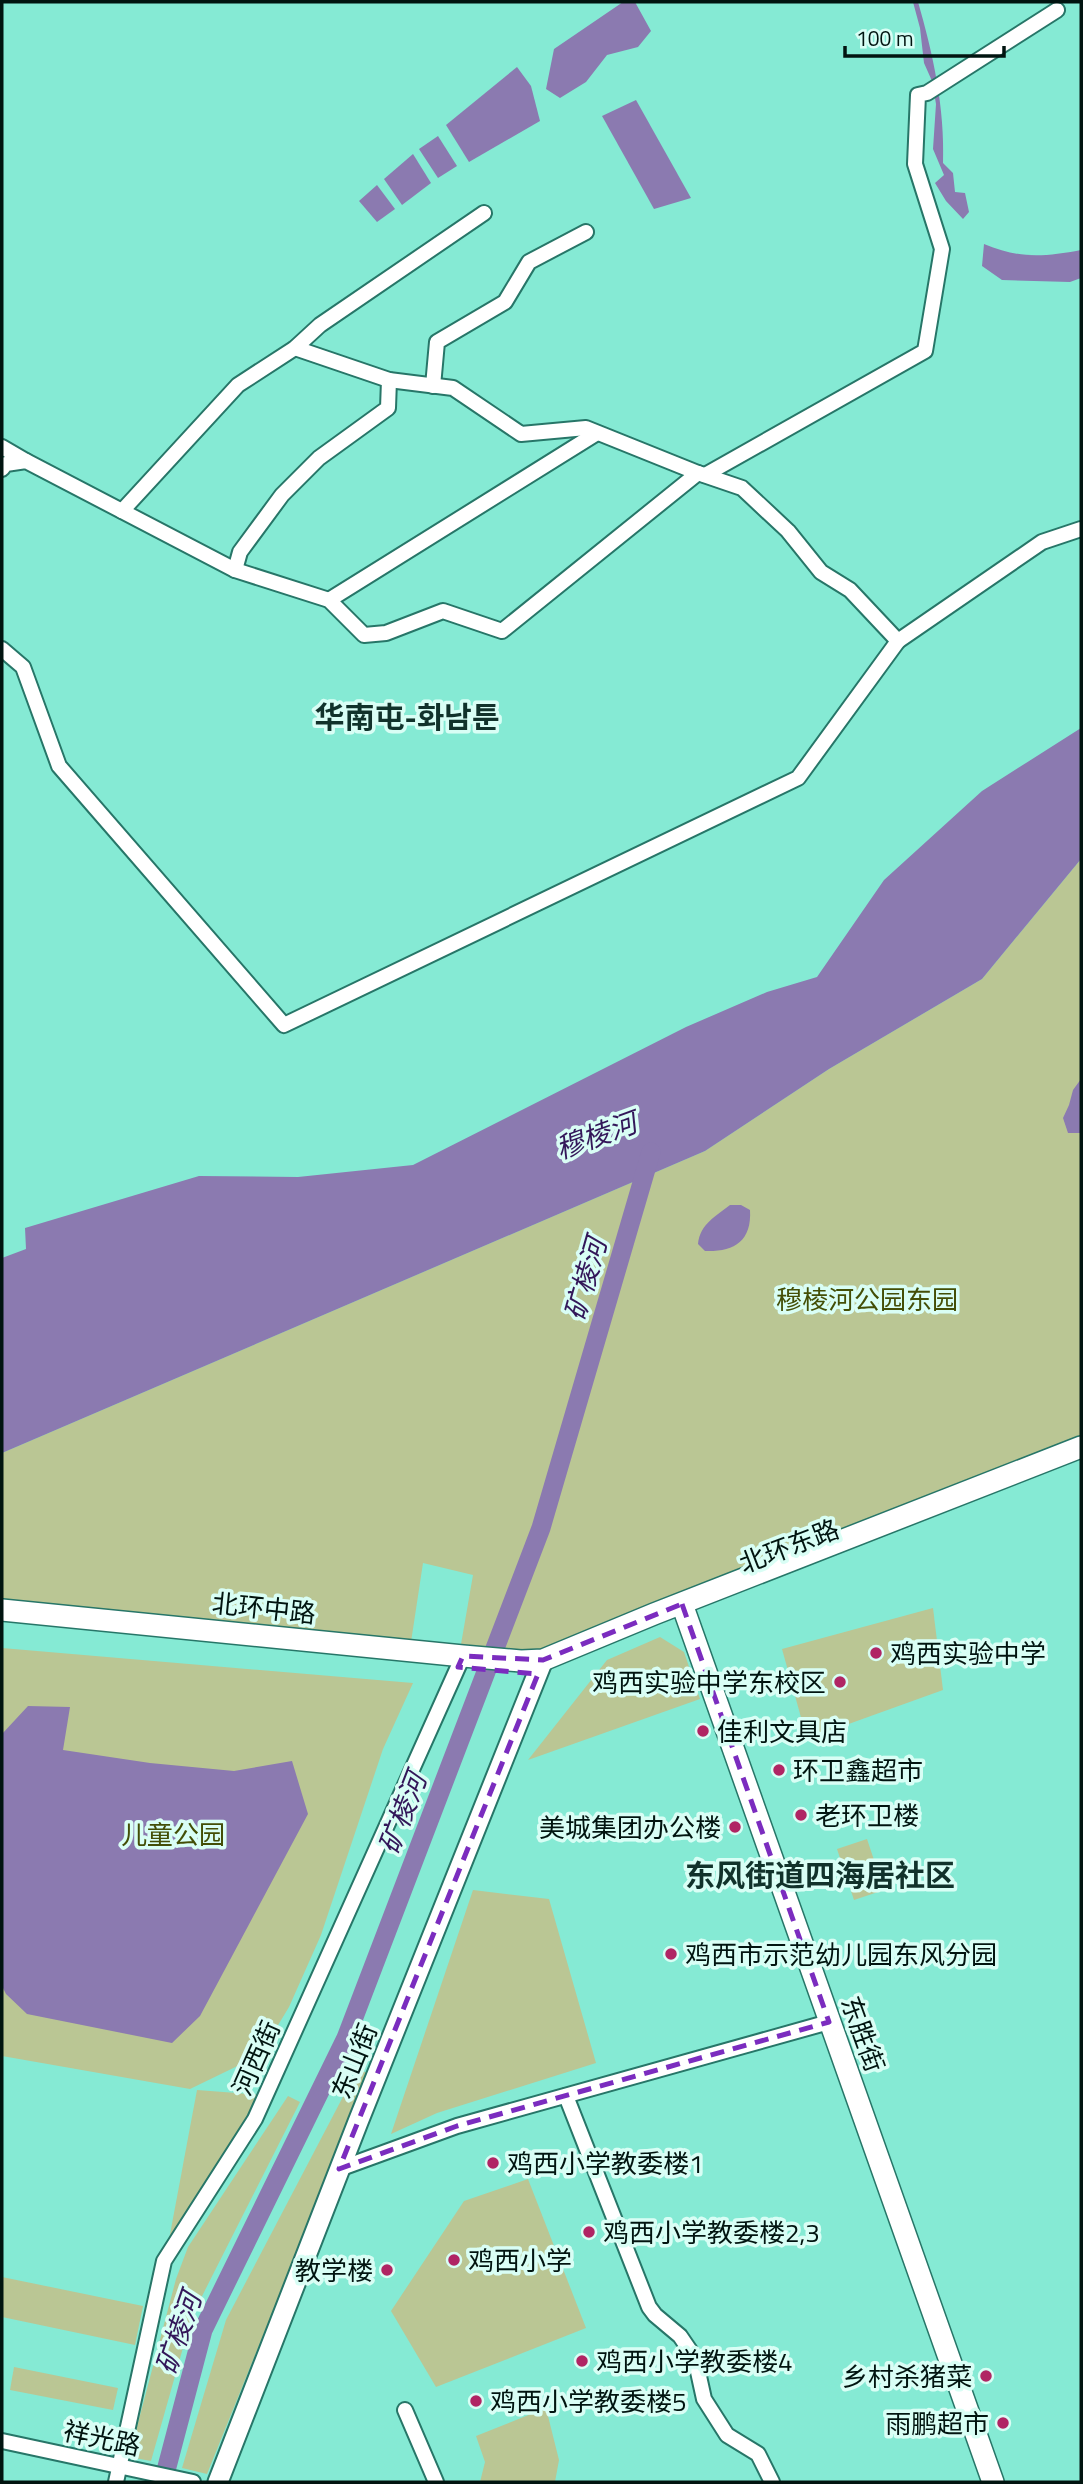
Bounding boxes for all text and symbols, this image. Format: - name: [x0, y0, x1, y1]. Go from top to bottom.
- scale bar: [845, 14, 1004, 58]
- text: 100 m: [856, 22, 913, 54]
- district label: 华南屯-화남툰: [314, 694, 500, 740]
- water label: 穆棱河: [549, 1099, 648, 1170]
- water label: 矿棱河: [553, 1228, 619, 1325]
- park label: 穆棱河公园东园: [776, 1280, 958, 1319]
- street label: 北环东路: [733, 1509, 845, 1583]
- street label: 北环中路: [210, 1583, 318, 1633]
- place label: 鸡西实验中学: [890, 1634, 1046, 1673]
- marker: 鸡西实验中学: [868, 1645, 884, 1661]
- place label: 鸡西实验中学东校区: [592, 1663, 826, 1702]
- marker: 鸡西实验中学东校区: [832, 1674, 848, 1690]
- place label: 佳利文具店: [717, 1712, 847, 1751]
- marker: 佳利文具店: [695, 1723, 711, 1739]
- place label: 环卫鑫超市: [793, 1751, 923, 1790]
- water label: 矿棱河: [367, 1761, 439, 1860]
- marker: 环卫鑫超市: [771, 1762, 787, 1778]
- place label: 老环卫楼: [815, 1796, 919, 1835]
- marker: 老环卫楼: [793, 1807, 809, 1823]
- place label: 美城集团办公楼: [539, 1808, 721, 1847]
- park label: 儿童公园: [121, 1815, 225, 1854]
- marker: 美城集团办公楼: [727, 1819, 743, 1835]
- district label: 东风街道四海居社区: [685, 1852, 955, 1898]
- place label: 鸡西市示范幼儿园东风分园: [685, 1935, 997, 1974]
- marker: 鸡西市示范幼儿园东风分园: [663, 1946, 679, 1962]
- street label: 东胜街: [831, 1991, 895, 2077]
- street label: 河西街: [222, 2014, 290, 2102]
- street label: 东山街: [321, 2018, 387, 2104]
- place label: 鸡西小学教委楼1: [507, 2144, 704, 2183]
- marker: 鸡西小学教委楼1: [485, 2155, 501, 2171]
- place label: 鸡西小学教委楼2,3: [603, 2213, 820, 2252]
- marker: 鸡西小学教委楼2,3: [581, 2224, 597, 2240]
- place label: 鸡西小学: [468, 2241, 572, 2280]
- place label: 教学楼: [295, 2251, 373, 2290]
- marker: 鸡西小学: [446, 2252, 462, 2268]
- marker: 教学楼: [379, 2262, 395, 2278]
- water label: 矿棱河: [144, 2282, 214, 2380]
- place label: 鸡西小学教委楼4: [596, 2342, 793, 2381]
- marker: 鸡西小学教委楼4: [574, 2353, 590, 2369]
- place label: 乡村杀猪菜: [842, 2357, 972, 2396]
- marker: 乡村杀猪菜: [978, 2368, 994, 2384]
- place label: 鸡西小学教委楼5: [490, 2382, 687, 2421]
- marker: 鸡西小学教委楼5: [468, 2393, 484, 2409]
- place label: 雨鹏超市: [885, 2404, 989, 2443]
- street label: 祥光路: [60, 2411, 144, 2465]
- marker: 雨鹏超市: [995, 2415, 1011, 2431]

